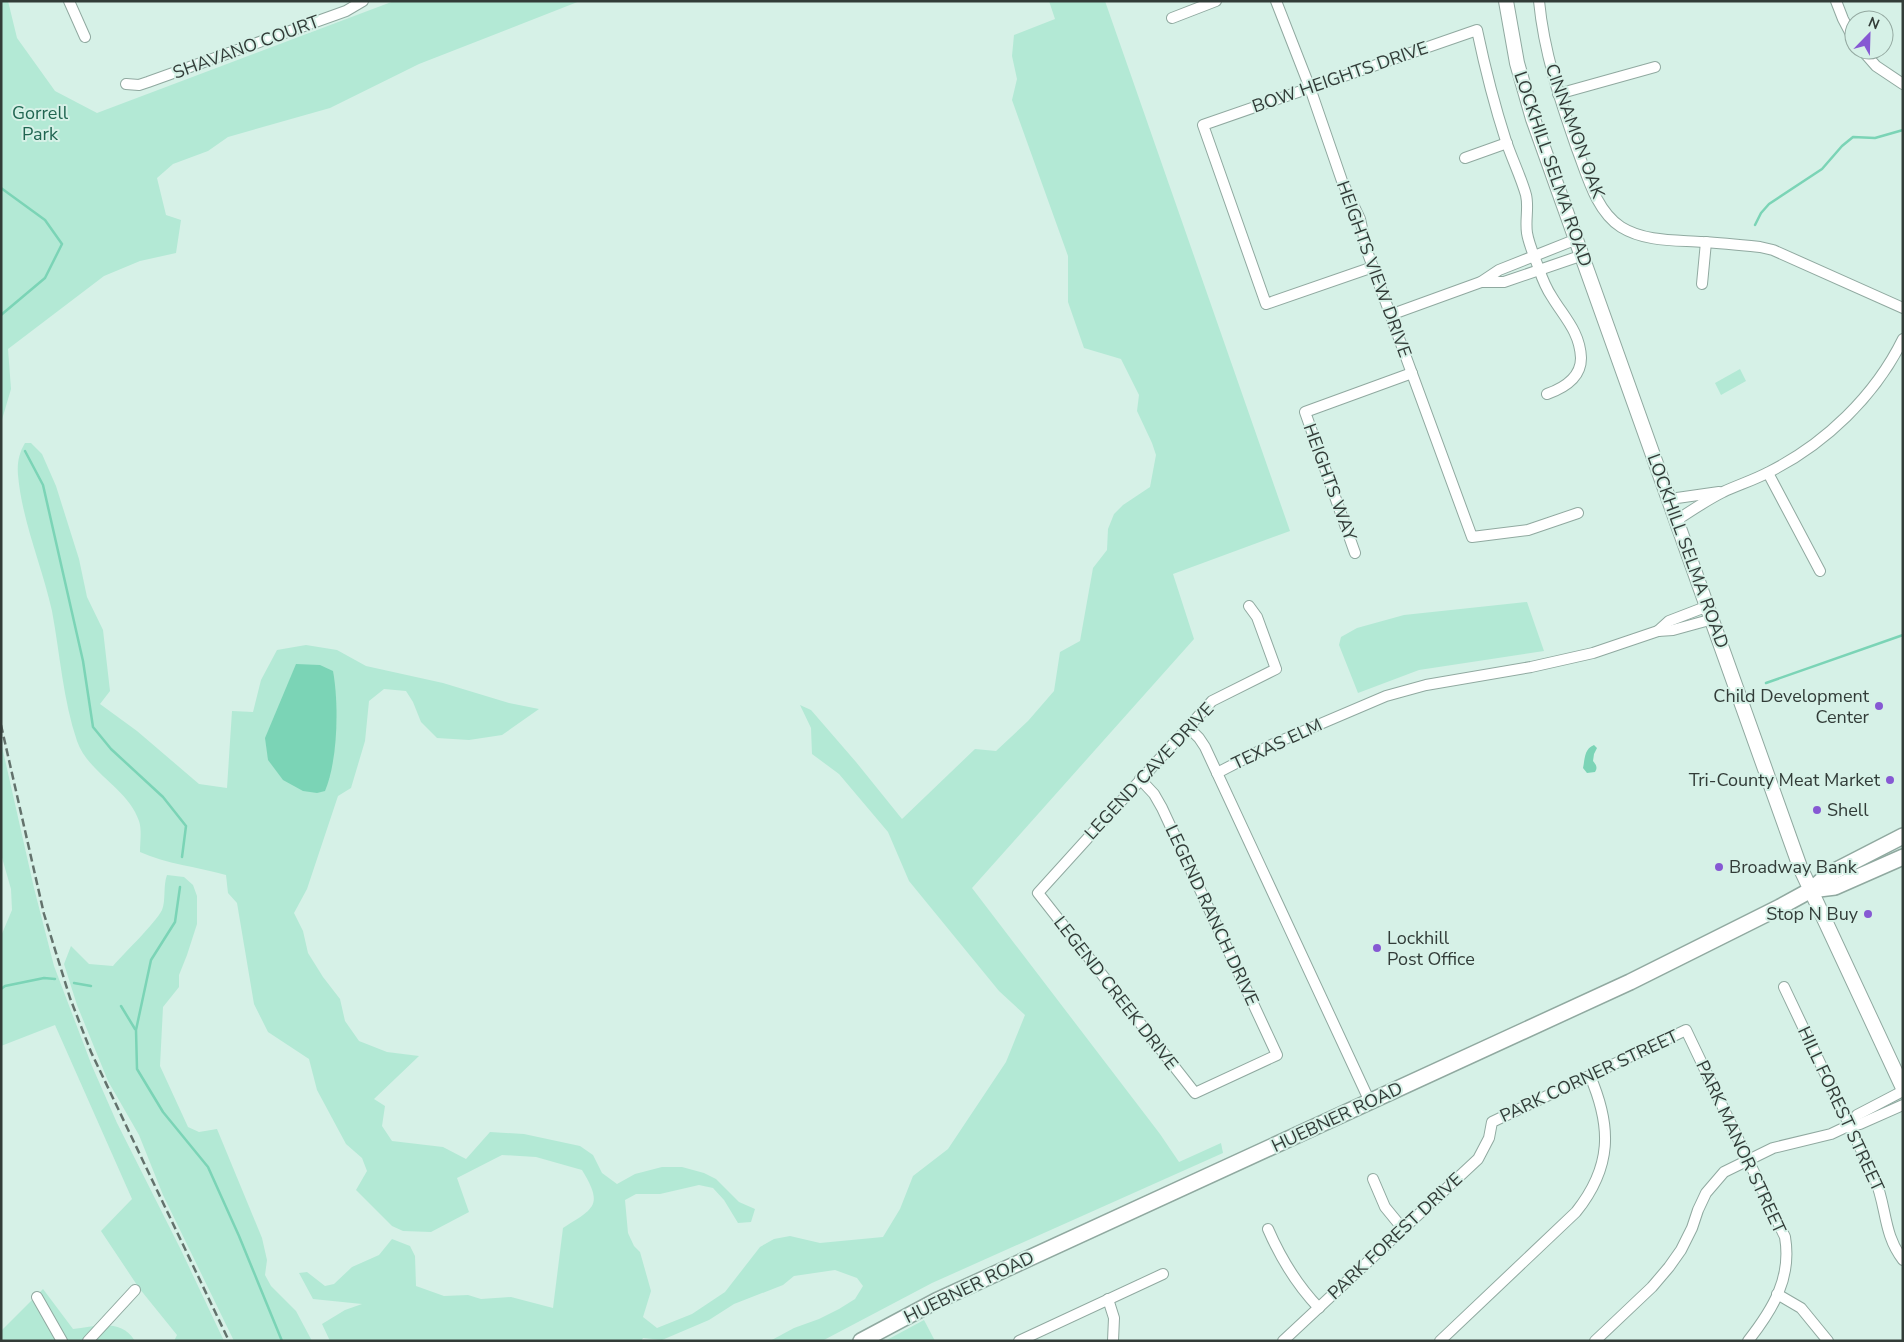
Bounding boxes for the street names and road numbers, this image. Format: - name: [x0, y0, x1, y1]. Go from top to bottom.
- street label: SHAVANO COURT: [169, 9, 323, 85]
- street label: BOW HEIGHTS DRIVE: [1249, 36, 1431, 118]
- street label: CINNAMON OAK: [1540, 60, 1611, 202]
- street label: LOCKHILL SELMA ROAD: [1508, 68, 1598, 270]
- street label: HEIGHTS VIEW DRIVE: [1331, 177, 1417, 361]
- street label: HEIGHTS WAY: [1298, 420, 1362, 544]
- street label: LOCKHILL SELMA ROAD: [1642, 450, 1734, 652]
- street label: LEGEND CAVE DRIVE: [1079, 697, 1219, 845]
- street label: TEXAS ELM: [1228, 713, 1326, 775]
- street label: LEGEND RANCH DRIVE: [1160, 821, 1264, 1009]
- street label: LEGEND CREEK DRIVE: [1048, 911, 1184, 1075]
- street label: HILL FOREST STREET: [1792, 1022, 1890, 1196]
- street label: PARK CORNER STREET: [1496, 1024, 1682, 1128]
- street label: PARK MANOR STREET: [1690, 1056, 1792, 1238]
- street label: HUEBNER ROAD: [1268, 1076, 1406, 1158]
- street label: PARK FOREST DRIVE: [1322, 1167, 1468, 1305]
- street label: HUEBNER ROAD: [900, 1245, 1038, 1329]

